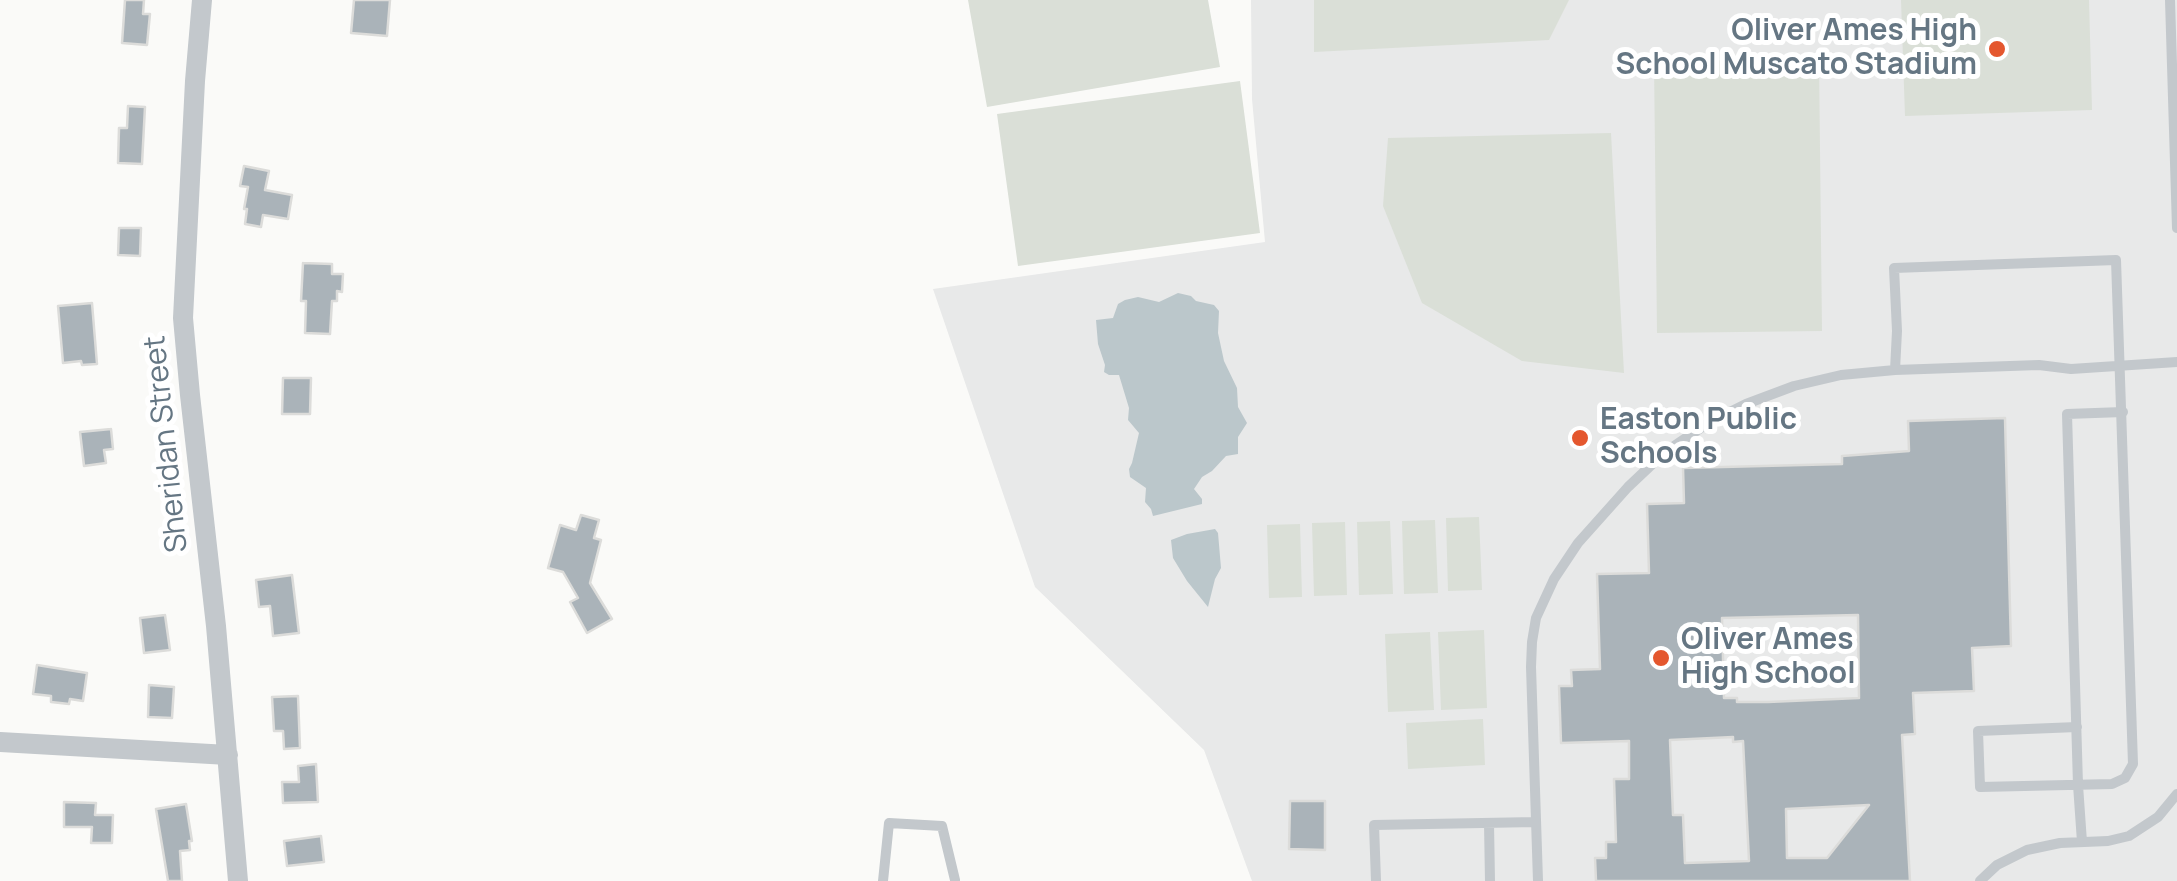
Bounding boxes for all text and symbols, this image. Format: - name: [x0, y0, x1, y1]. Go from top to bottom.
- place label: Oliver Ames High School Muscato Stadium: [1615, 14, 1977, 84]
- marker: Oliver Ames High School Muscato Stadium: [1986, 38, 2008, 60]
- street label: Sheridan Street: [138, 334, 196, 554]
- place label: Easton Public Schools: [1600, 403, 1797, 474]
- marker: Easton Public Schools: [1569, 427, 1591, 449]
- place label: Oliver Ames High School: [1681, 623, 1856, 694]
- marker: Oliver Ames High School: [1650, 647, 1672, 669]

